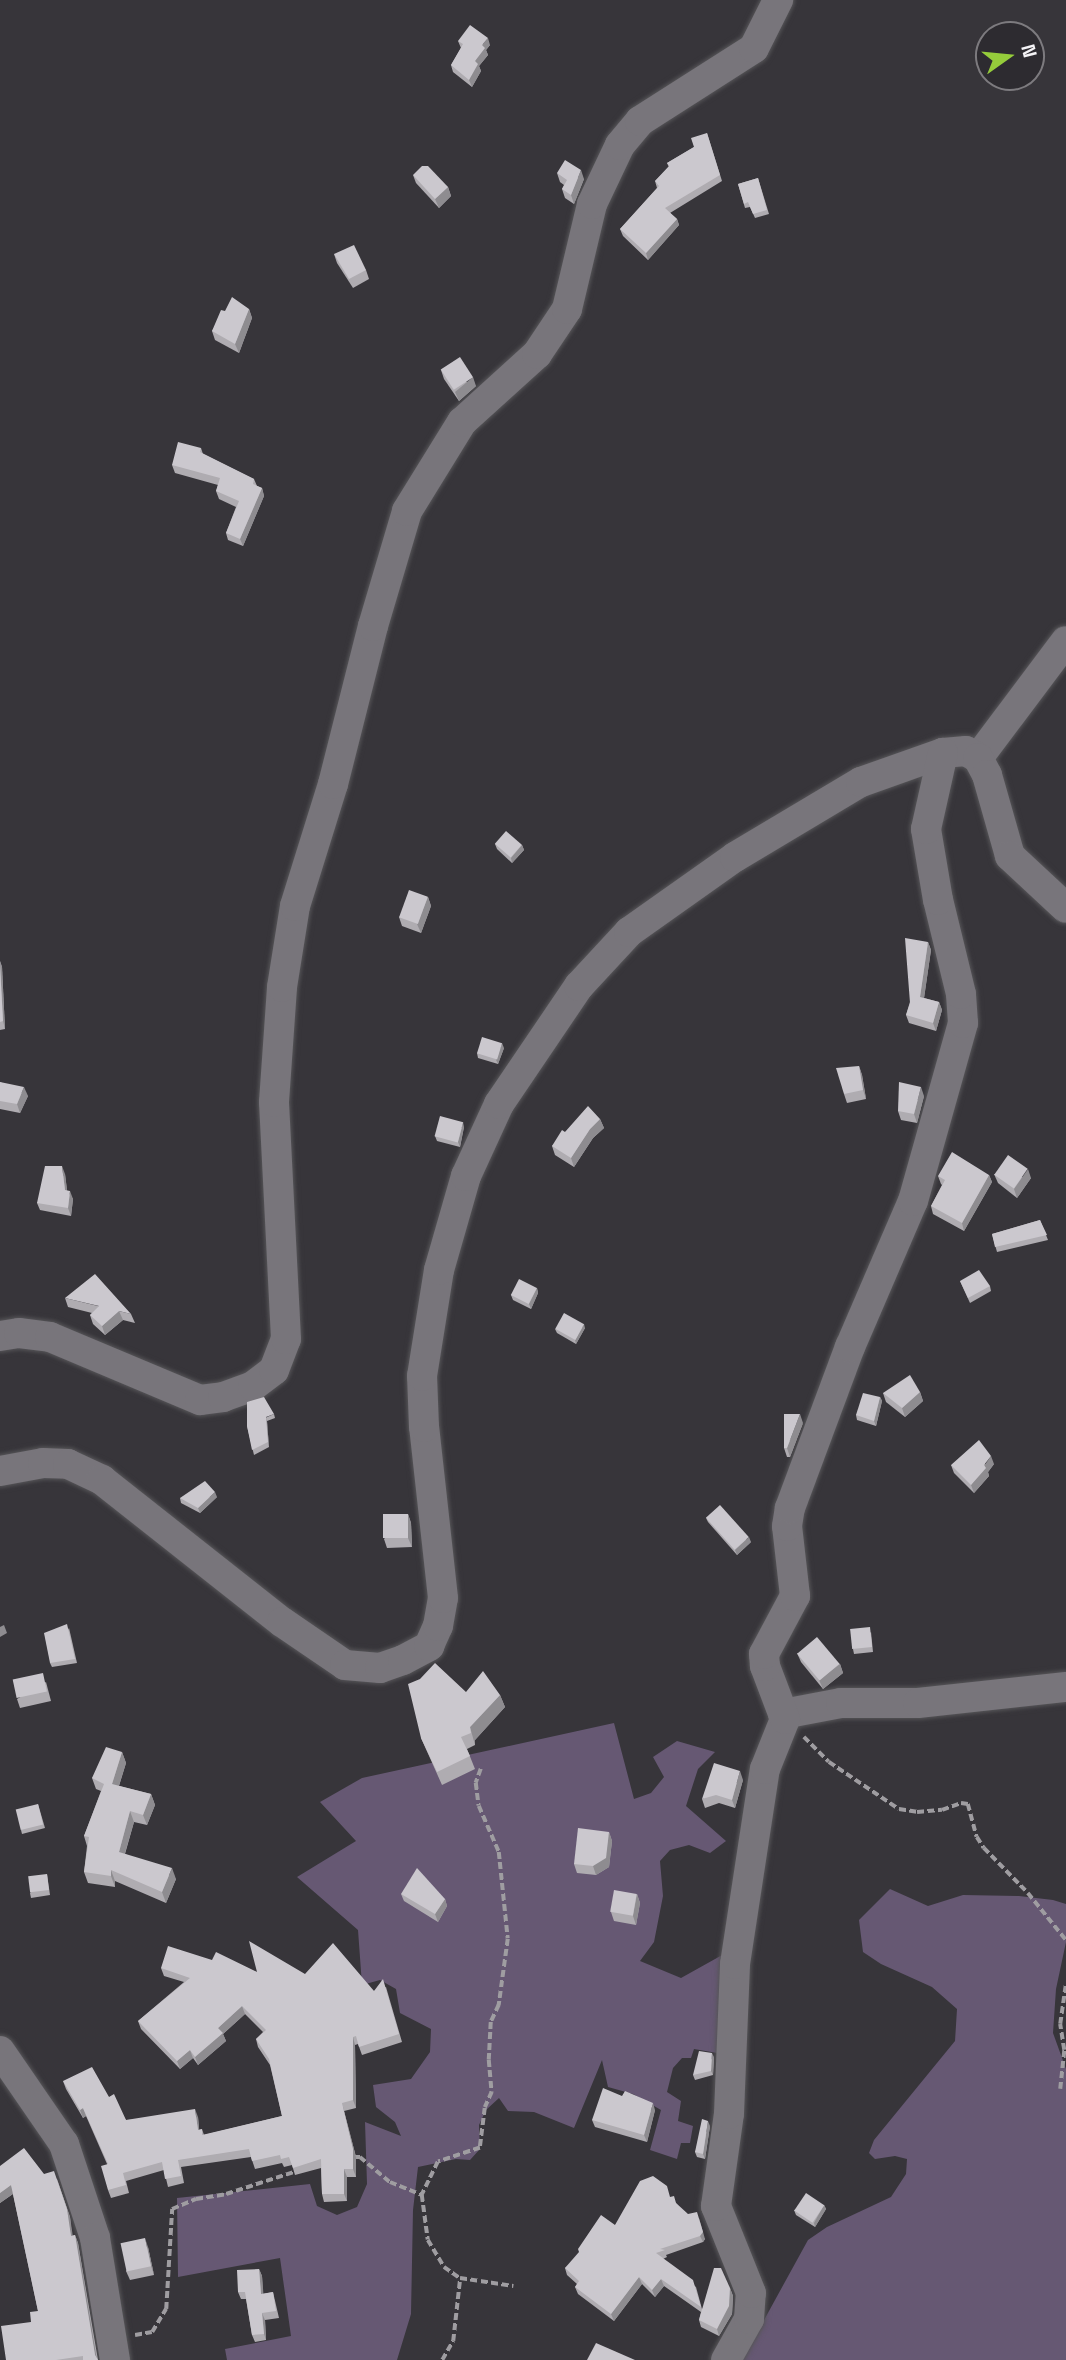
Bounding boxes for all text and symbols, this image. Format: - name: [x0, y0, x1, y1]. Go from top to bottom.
- north arrow: [975, 21, 1045, 91]
- text: N: [1015, 42, 1043, 60]

